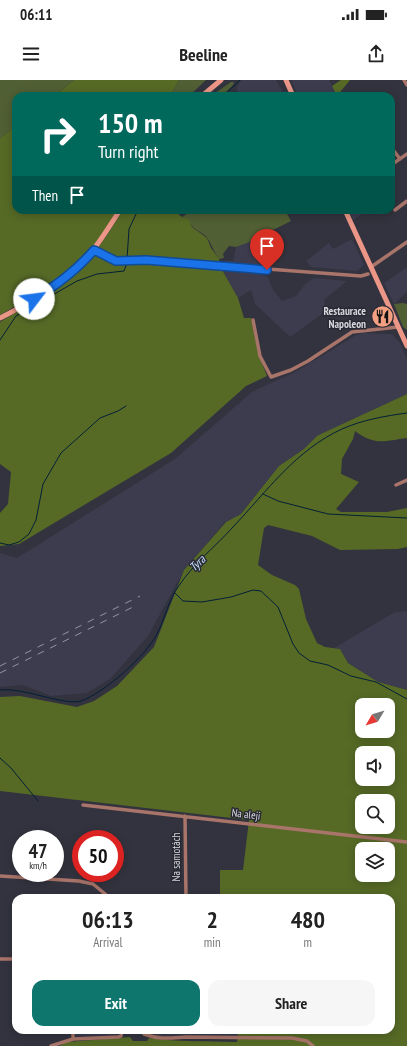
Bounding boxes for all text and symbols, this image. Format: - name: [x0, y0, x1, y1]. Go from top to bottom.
- text: 06:11: [20, 5, 52, 24]
- icon: menu: [20, 43, 42, 65]
- text: Beeline: [179, 43, 228, 66]
- icon: share: [365, 43, 387, 65]
- text: 150 m: [98, 104, 162, 141]
- icon: right: [32, 108, 84, 160]
- text: Turn right: [98, 140, 158, 163]
- icon: arrive: [66, 184, 88, 206]
- text: Then: [32, 186, 58, 205]
- pin: [250, 229, 284, 270]
- icon: arrive: [256, 235, 278, 257]
- position arrow: [13, 278, 55, 320]
- place label: Restaurace Napoleon: [324, 304, 366, 331]
- restaurant icon: Restaurace Napoleon: [369, 304, 395, 330]
- water label: Tyra: [186, 551, 209, 574]
- north arrow: [355, 698, 395, 738]
- map controls: [355, 698, 395, 882]
- button: sound: [355, 746, 395, 786]
- button: search: [355, 794, 395, 834]
- street label: Na aleji: [231, 805, 261, 823]
- speed limit sign: 50: [72, 830, 124, 882]
- street label: Na samotách: [169, 832, 183, 881]
- text: 47: [28, 838, 48, 864]
- button: layers: [355, 842, 395, 882]
- text: km/h: [29, 859, 47, 872]
- text: 06:13: [82, 904, 134, 935]
- text: 2: [206, 904, 218, 935]
- text: 480: [291, 904, 325, 935]
- text: Arrival: [93, 934, 123, 951]
- text: min: [204, 934, 221, 951]
- text: m: [304, 934, 312, 951]
- button: Exit: [32, 980, 200, 1026]
- button: Share: [208, 980, 375, 1026]

